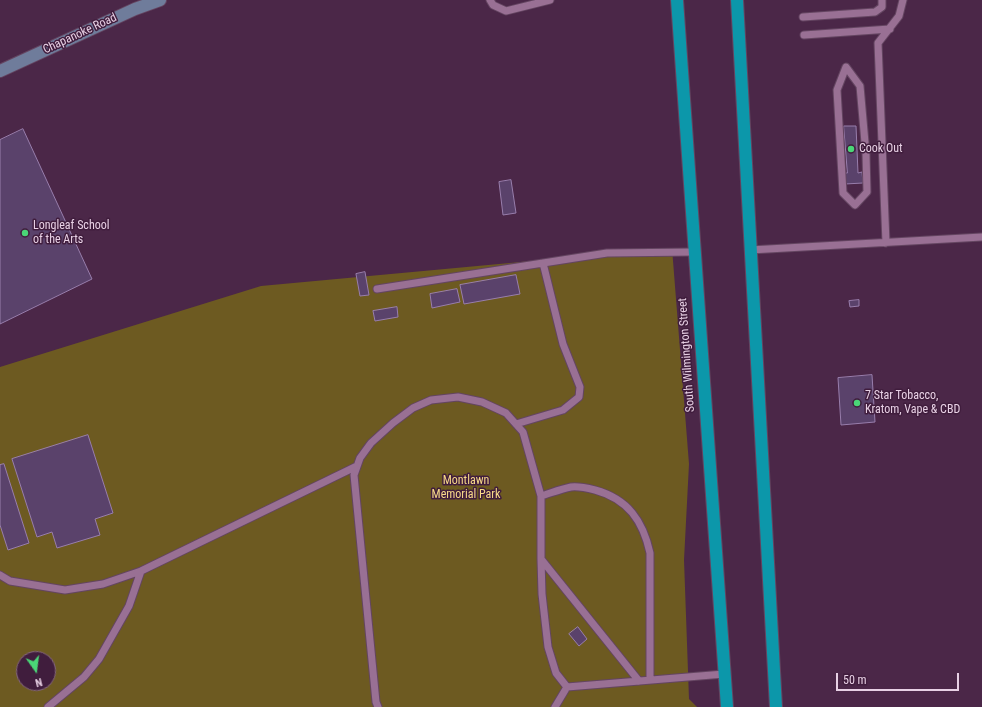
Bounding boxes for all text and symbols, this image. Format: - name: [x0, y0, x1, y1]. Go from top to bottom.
- street label: Chapanoke Road: [41, 11, 119, 57]
- place label: Cook Out: [859, 142, 903, 156]
- marker: Cook Out: [846, 144, 856, 154]
- place label: Longleaf School of the Arts: [33, 219, 110, 247]
- marker: Longleaf School of the Arts: [20, 228, 30, 238]
- street label: South Wilmington Street: [676, 297, 698, 413]
- place label: 7 Star Tobacco, Kratom, Vape & CBD: [865, 389, 960, 417]
- marker: 7 Star Tobacco, Kratom, Vape & CBD: [852, 398, 862, 408]
- park label: Montlawn Memorial Park: [432, 474, 500, 502]
- north arrow: [16, 651, 56, 691]
- scale bar: [838, 665, 961, 691]
- text: 50 m: [843, 673, 867, 687]
- text: N: [34, 675, 44, 689]

